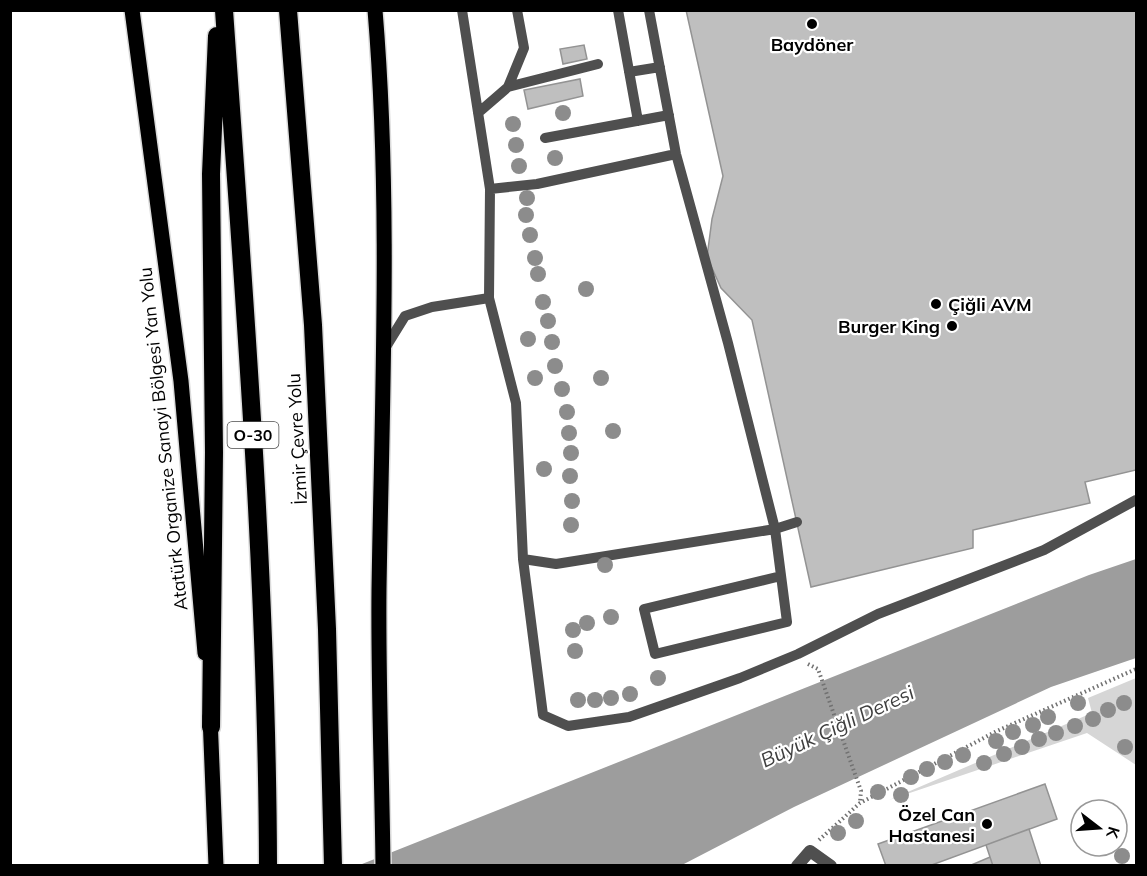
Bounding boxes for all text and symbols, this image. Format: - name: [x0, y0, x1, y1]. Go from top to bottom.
- marker: Baydöner: [805, 17, 819, 31]
- place label: Baydöner: [771, 33, 854, 56]
- street label: Atatürk Organize Sanayi Bölgesi Yan Yolu: [134, 266, 192, 612]
- place label: Çiğli AVM: [948, 293, 1032, 316]
- marker: Çiğli AVM: [929, 297, 943, 311]
- place label: Burger King: [838, 315, 940, 338]
- marker: Burger King: [945, 319, 959, 333]
- street label: İzmir Çevre Yolu: [282, 373, 312, 505]
- road number: O-30: [228, 422, 278, 448]
- water label: Büyük Çiğli Deresi: [756, 679, 918, 773]
- north arrow: [1069, 798, 1129, 858]
- place label: Özel Can Hastanesi: [889, 803, 975, 847]
- marker: Özel Can Hastanesi: [980, 817, 994, 831]
- text: K: [1102, 824, 1124, 842]

